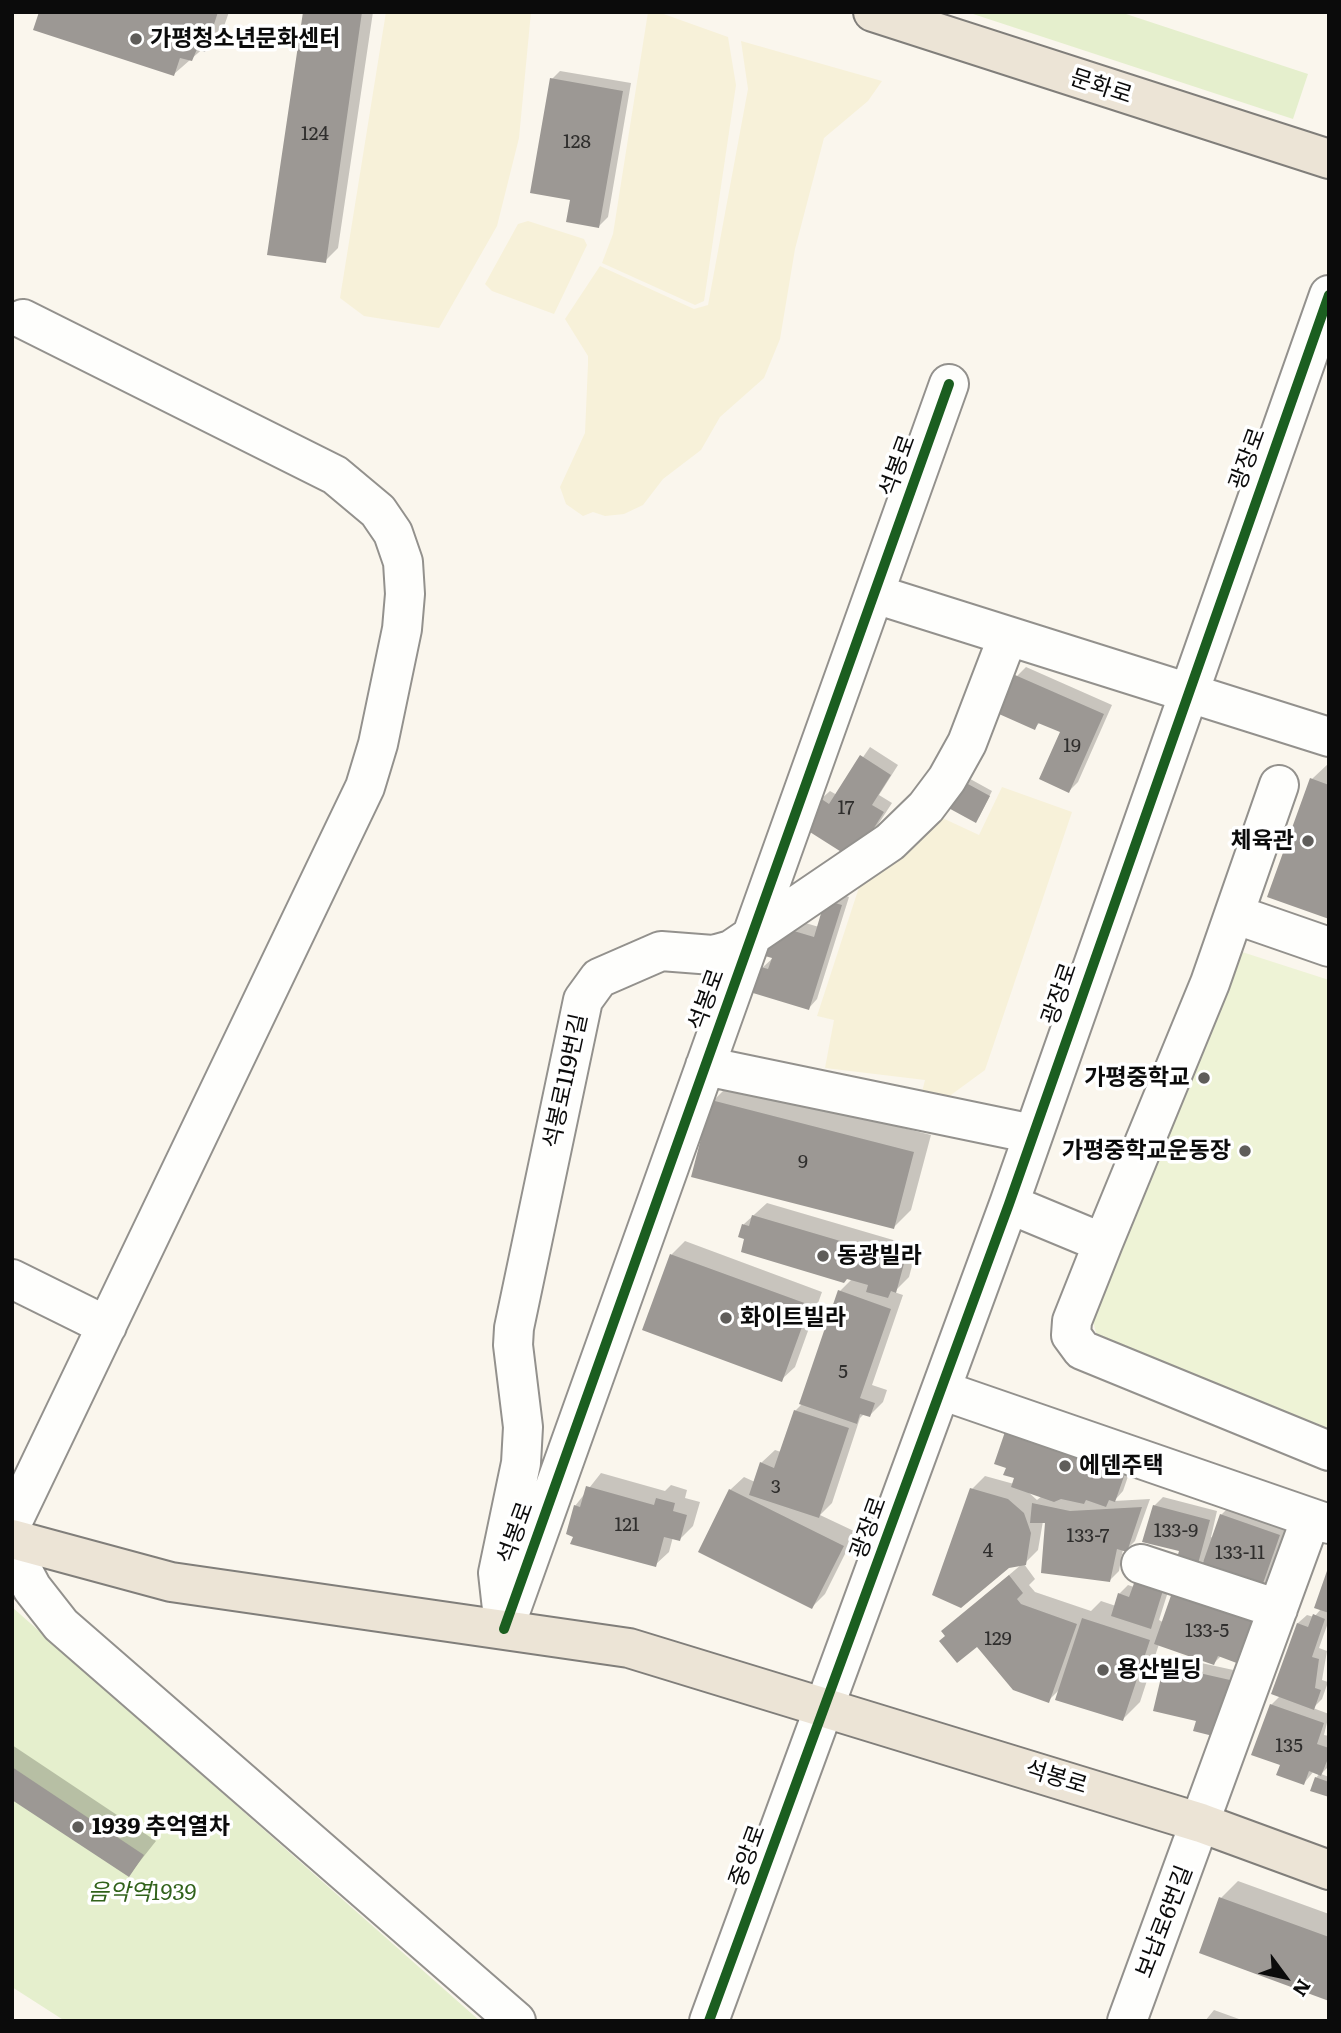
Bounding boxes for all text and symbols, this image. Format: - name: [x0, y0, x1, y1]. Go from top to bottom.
- place label: 가평청소년문화센터: [150, 25, 340, 53]
- marker: 가평청소년문화센터: [128, 31, 144, 47]
- street label: 문화로: [1067, 64, 1135, 110]
- house number: 124: [301, 123, 329, 145]
- house number: 128: [563, 131, 591, 153]
- street label: 광장로: [1224, 424, 1272, 494]
- street label: 석봉로: [874, 431, 922, 501]
- house number: 19: [1063, 735, 1081, 757]
- house number: 17: [838, 797, 854, 819]
- place label: 체육관: [1231, 827, 1294, 855]
- marker: 체육관: [1300, 833, 1316, 849]
- street label: 광장로: [1037, 959, 1083, 1029]
- street label: 석봉로: [683, 965, 731, 1035]
- street label: 석봉로119번길: [538, 1011, 594, 1151]
- place label: 가평중학교: [1084, 1064, 1190, 1092]
- marker: 가평중학교: [1196, 1070, 1212, 1086]
- place label: 가평중학교운동장: [1062, 1137, 1231, 1165]
- marker: 가평중학교운동장: [1237, 1143, 1253, 1159]
- house number: 9: [798, 1151, 808, 1173]
- place label: 동광빌라: [837, 1242, 922, 1270]
- marker: 동광빌라: [815, 1248, 831, 1264]
- place label: 화이트빌라: [740, 1304, 846, 1332]
- marker: 화이트빌라: [718, 1310, 734, 1326]
- house number: 5: [838, 1361, 848, 1383]
- place label: 에덴주택: [1079, 1452, 1164, 1480]
- marker: 에덴주택: [1057, 1458, 1073, 1474]
- house number: 3: [771, 1476, 781, 1498]
- street label: 광장로: [845, 1493, 893, 1563]
- street label: 석봉로: [492, 1498, 540, 1568]
- house number: 121: [614, 1514, 640, 1536]
- house number: 133-9: [1154, 1520, 1198, 1542]
- house number: 133-7: [1067, 1525, 1109, 1547]
- house number: 4: [983, 1540, 993, 1562]
- house number: 133-11: [1215, 1542, 1265, 1564]
- house number: 133-5: [1185, 1620, 1229, 1642]
- house number: 129: [984, 1628, 1012, 1650]
- place label: 용산빌딩: [1117, 1656, 1202, 1684]
- marker: 용산빌딩: [1095, 1662, 1111, 1678]
- house number: 135: [1275, 1735, 1303, 1757]
- street label: 석봉로: [1022, 1756, 1090, 1800]
- place label: 1939 추억열차: [92, 1813, 230, 1841]
- marker: 1939 추억열차: [70, 1819, 86, 1835]
- street label: 중앙로: [724, 1821, 772, 1891]
- street label: 보납로6번길: [1131, 1862, 1199, 1982]
- park label: 음악역1939: [88, 1879, 196, 1907]
- north arrow: [1250, 1942, 1320, 2012]
- text: N: [1287, 1974, 1319, 2003]

